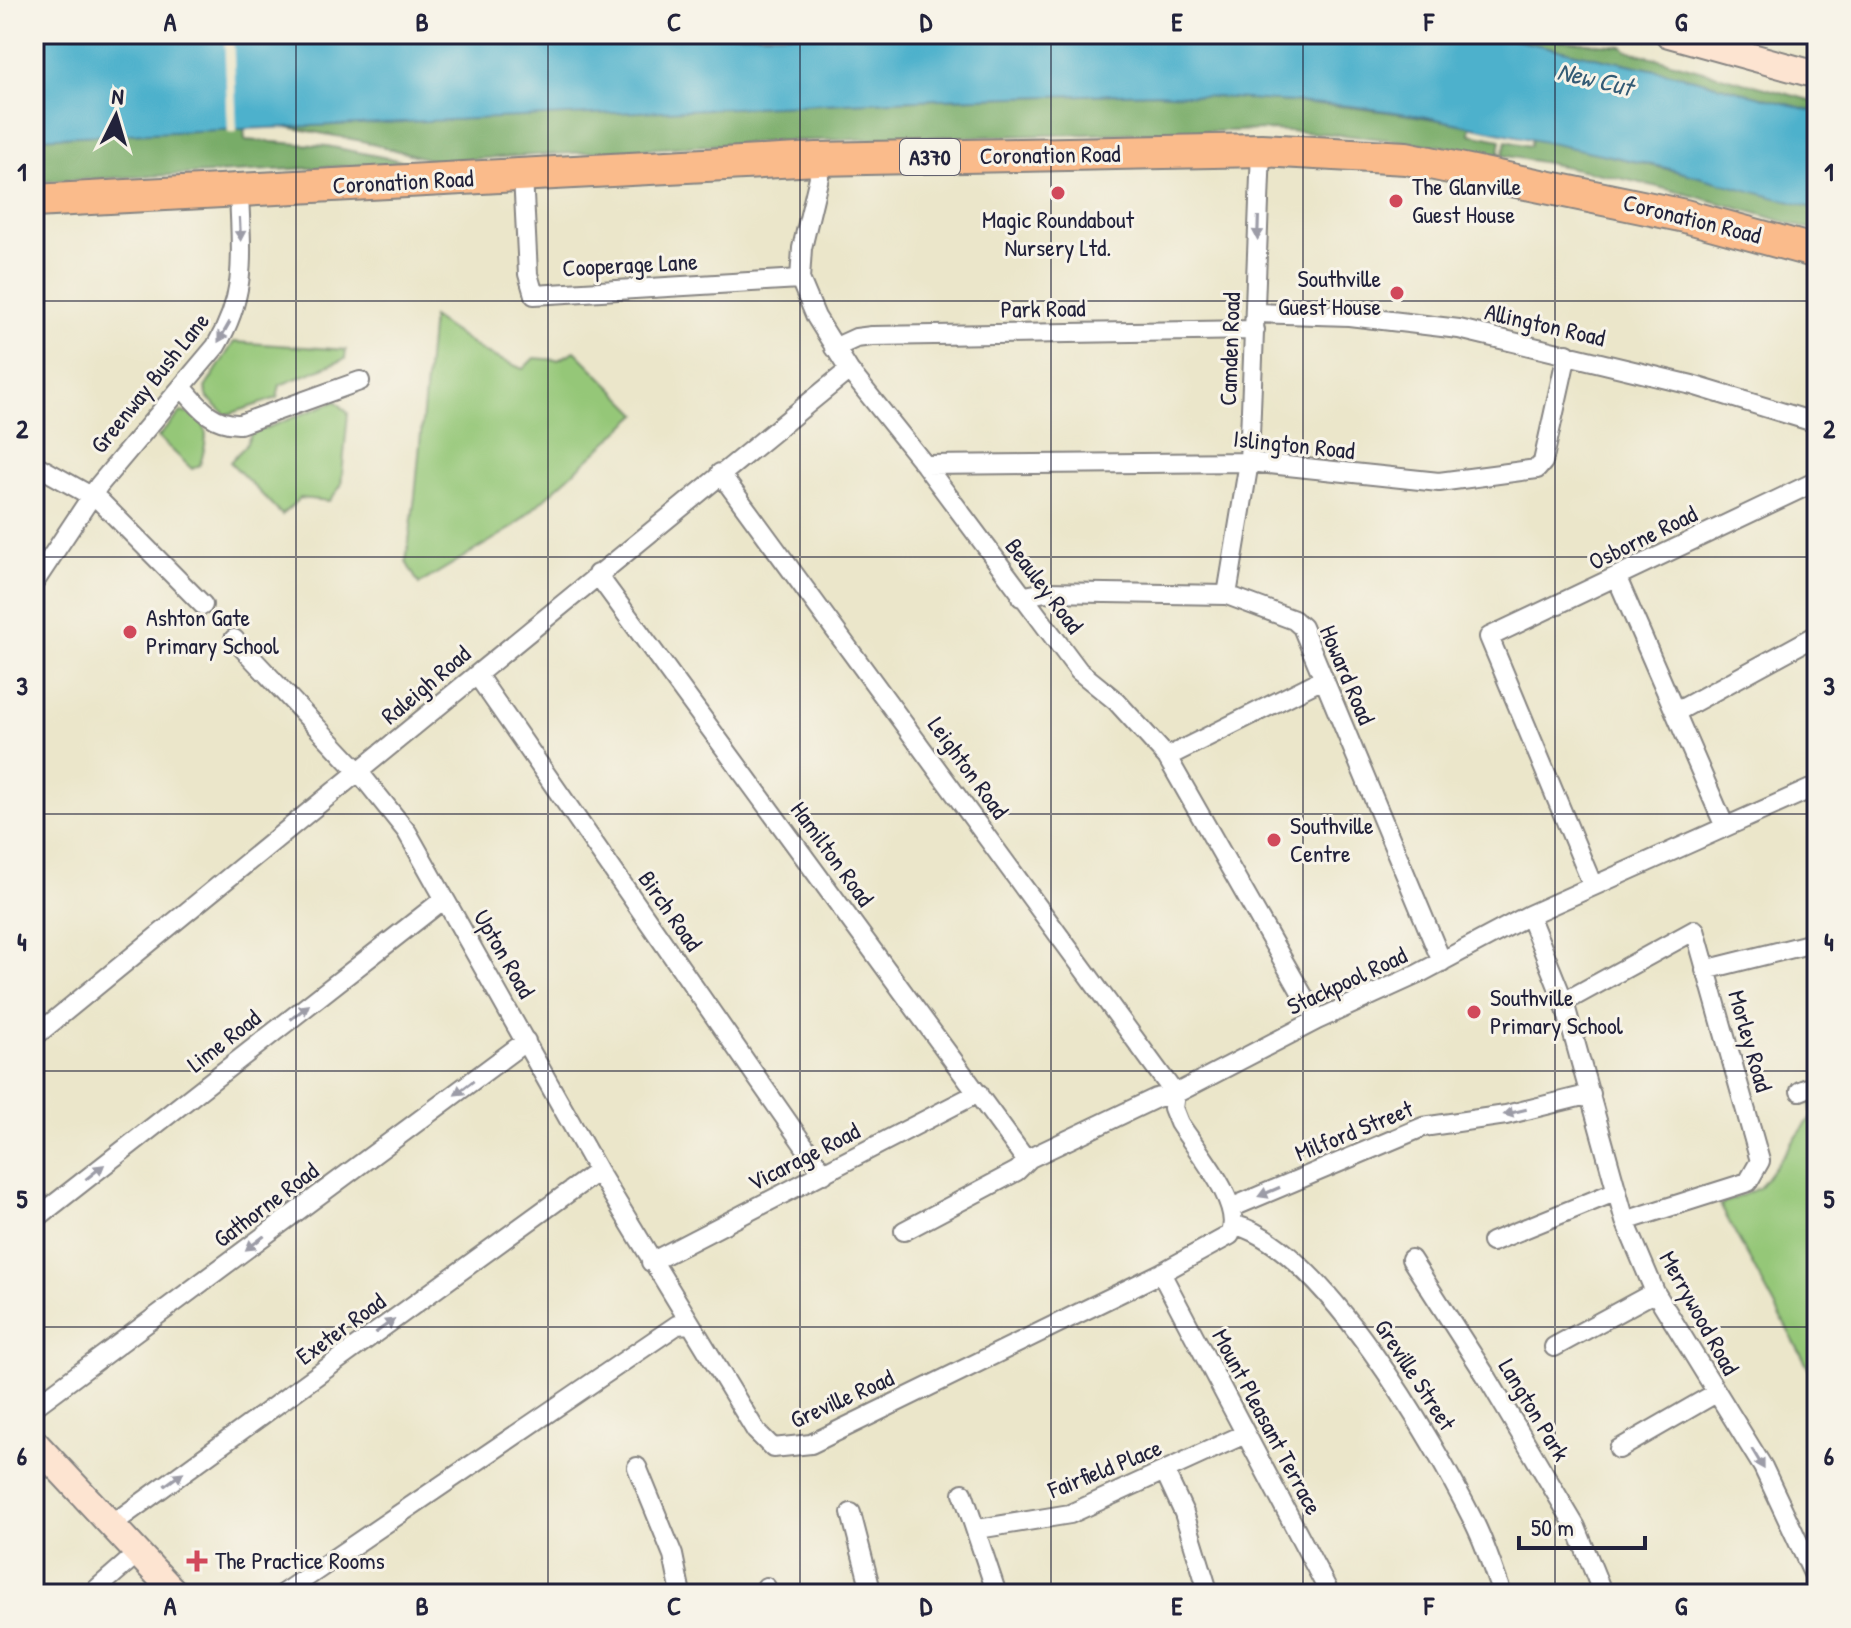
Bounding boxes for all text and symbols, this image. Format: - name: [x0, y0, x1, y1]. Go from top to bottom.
- text: A: [164, 4, 177, 39]
- text: B: [415, 4, 429, 39]
- text: C: [667, 4, 681, 39]
- text: D: [920, 4, 933, 39]
- text: E: [1171, 4, 1183, 39]
- text: F: [1423, 4, 1435, 39]
- text: G: [1675, 4, 1688, 39]
- water label: New Cut: [1554, 53, 1640, 105]
- north arrow: [76, 76, 156, 156]
- text: N: [111, 81, 125, 112]
- street label: Coronation Road: [979, 137, 1121, 171]
- road number: A370: [900, 139, 960, 175]
- text: 1: [17, 154, 27, 189]
- text: 1: [1824, 154, 1834, 189]
- street label: Coronation Road: [332, 161, 474, 201]
- place label: The Glanville Guest House: [1412, 170, 1522, 230]
- marker: Magic Roundabout Nursery Ltd.: [1049, 184, 1067, 202]
- street label: Coronation Road: [1620, 185, 1765, 251]
- marker: The Glanville Guest House: [1387, 192, 1405, 210]
- place label: Magic Roundabout Nursery Ltd.: [982, 203, 1135, 263]
- one-way arrow: [1252, 216, 1265, 241]
- one-way arrow: [234, 217, 247, 242]
- street label: Cooperage Lane: [561, 244, 699, 284]
- place label: Southville Guest House: [1278, 262, 1381, 322]
- marker: Southville Guest House: [1388, 284, 1406, 302]
- street label: Park Road: [1000, 291, 1086, 325]
- street label: Camden Road: [1211, 292, 1247, 406]
- street label: Allington Road: [1482, 295, 1609, 353]
- street label: Greenway Bush Lane: [83, 305, 216, 459]
- one-way arrow: [217, 321, 231, 343]
- text: 2: [16, 411, 29, 446]
- text: 2: [1823, 411, 1836, 446]
- street label: Islington Road: [1232, 422, 1356, 466]
- street label: Osborne Road: [1583, 497, 1702, 577]
- street label: Beauley Road: [998, 531, 1091, 640]
- place label: Ashton Gate Primary School: [146, 601, 280, 661]
- street label: Howard Road: [1313, 620, 1383, 729]
- marker: Ashton Gate Primary School: [121, 623, 139, 641]
- street label: Raleigh Road: [374, 638, 477, 731]
- text: 3: [16, 668, 28, 703]
- text: 3: [1823, 668, 1835, 703]
- street label: Leighton Road: [921, 710, 1017, 825]
- street label: Hamilton Road: [784, 795, 882, 912]
- place label: Southville Centre: [1290, 809, 1374, 869]
- marker: Southville Centre: [1265, 831, 1283, 849]
- street label: Birch Road: [632, 864, 710, 957]
- street label: Upton Road: [467, 903, 543, 1004]
- text: 4: [17, 924, 27, 959]
- text: 4: [1824, 924, 1834, 959]
- street label: Stackpool Road: [1281, 938, 1412, 1022]
- place label: Southville Primary School: [1490, 981, 1624, 1041]
- street label: Morley Road: [1721, 986, 1781, 1095]
- street label: Lime Road: [180, 1001, 267, 1079]
- marker: Southville Primary School: [1465, 1003, 1483, 1021]
- one-way arrow: [290, 1004, 310, 1020]
- one-way arrow: [454, 1079, 474, 1095]
- street label: Milford Street: [1290, 1092, 1418, 1168]
- one-way arrow: [1503, 1107, 1528, 1119]
- street label: Vicarage Road: [742, 1114, 865, 1198]
- street label: Gathorne Road: [206, 1154, 324, 1254]
- one-way arrow: [85, 1164, 106, 1180]
- text: 5: [17, 1181, 28, 1216]
- text: 5: [1824, 1181, 1835, 1216]
- one-way arrow: [1257, 1185, 1281, 1198]
- one-way arrow: [245, 1234, 265, 1250]
- street label: Merrywood Road: [1653, 1245, 1747, 1380]
- street label: Exeter Road: [289, 1285, 391, 1371]
- street label: Greville Street: [1368, 1313, 1464, 1437]
- one-way arrow: [374, 1319, 395, 1335]
- street label: Mount Pleasant Terrace: [1205, 1323, 1331, 1520]
- street label: Langton Park: [1492, 1352, 1578, 1467]
- street label: Greville Road: [785, 1361, 898, 1435]
- street label: Fairfield Place: [1042, 1431, 1166, 1506]
- text: 6: [17, 1438, 28, 1473]
- text: 6: [1824, 1438, 1835, 1473]
- one-way arrow: [1750, 1448, 1764, 1470]
- one-way arrow: [164, 1472, 185, 1487]
- scale bar: [1519, 1500, 1645, 1550]
- text: 50 m: [1531, 1511, 1574, 1543]
- place label: The Practice Rooms: [215, 1544, 385, 1576]
- marker: The Practice Rooms: [186, 1550, 208, 1572]
- text: A: [164, 1588, 177, 1623]
- text: B: [415, 1588, 429, 1623]
- text: C: [667, 1588, 681, 1623]
- text: D: [920, 1588, 933, 1623]
- text: E: [1171, 1588, 1183, 1623]
- text: F: [1423, 1588, 1435, 1623]
- text: G: [1675, 1588, 1688, 1623]

